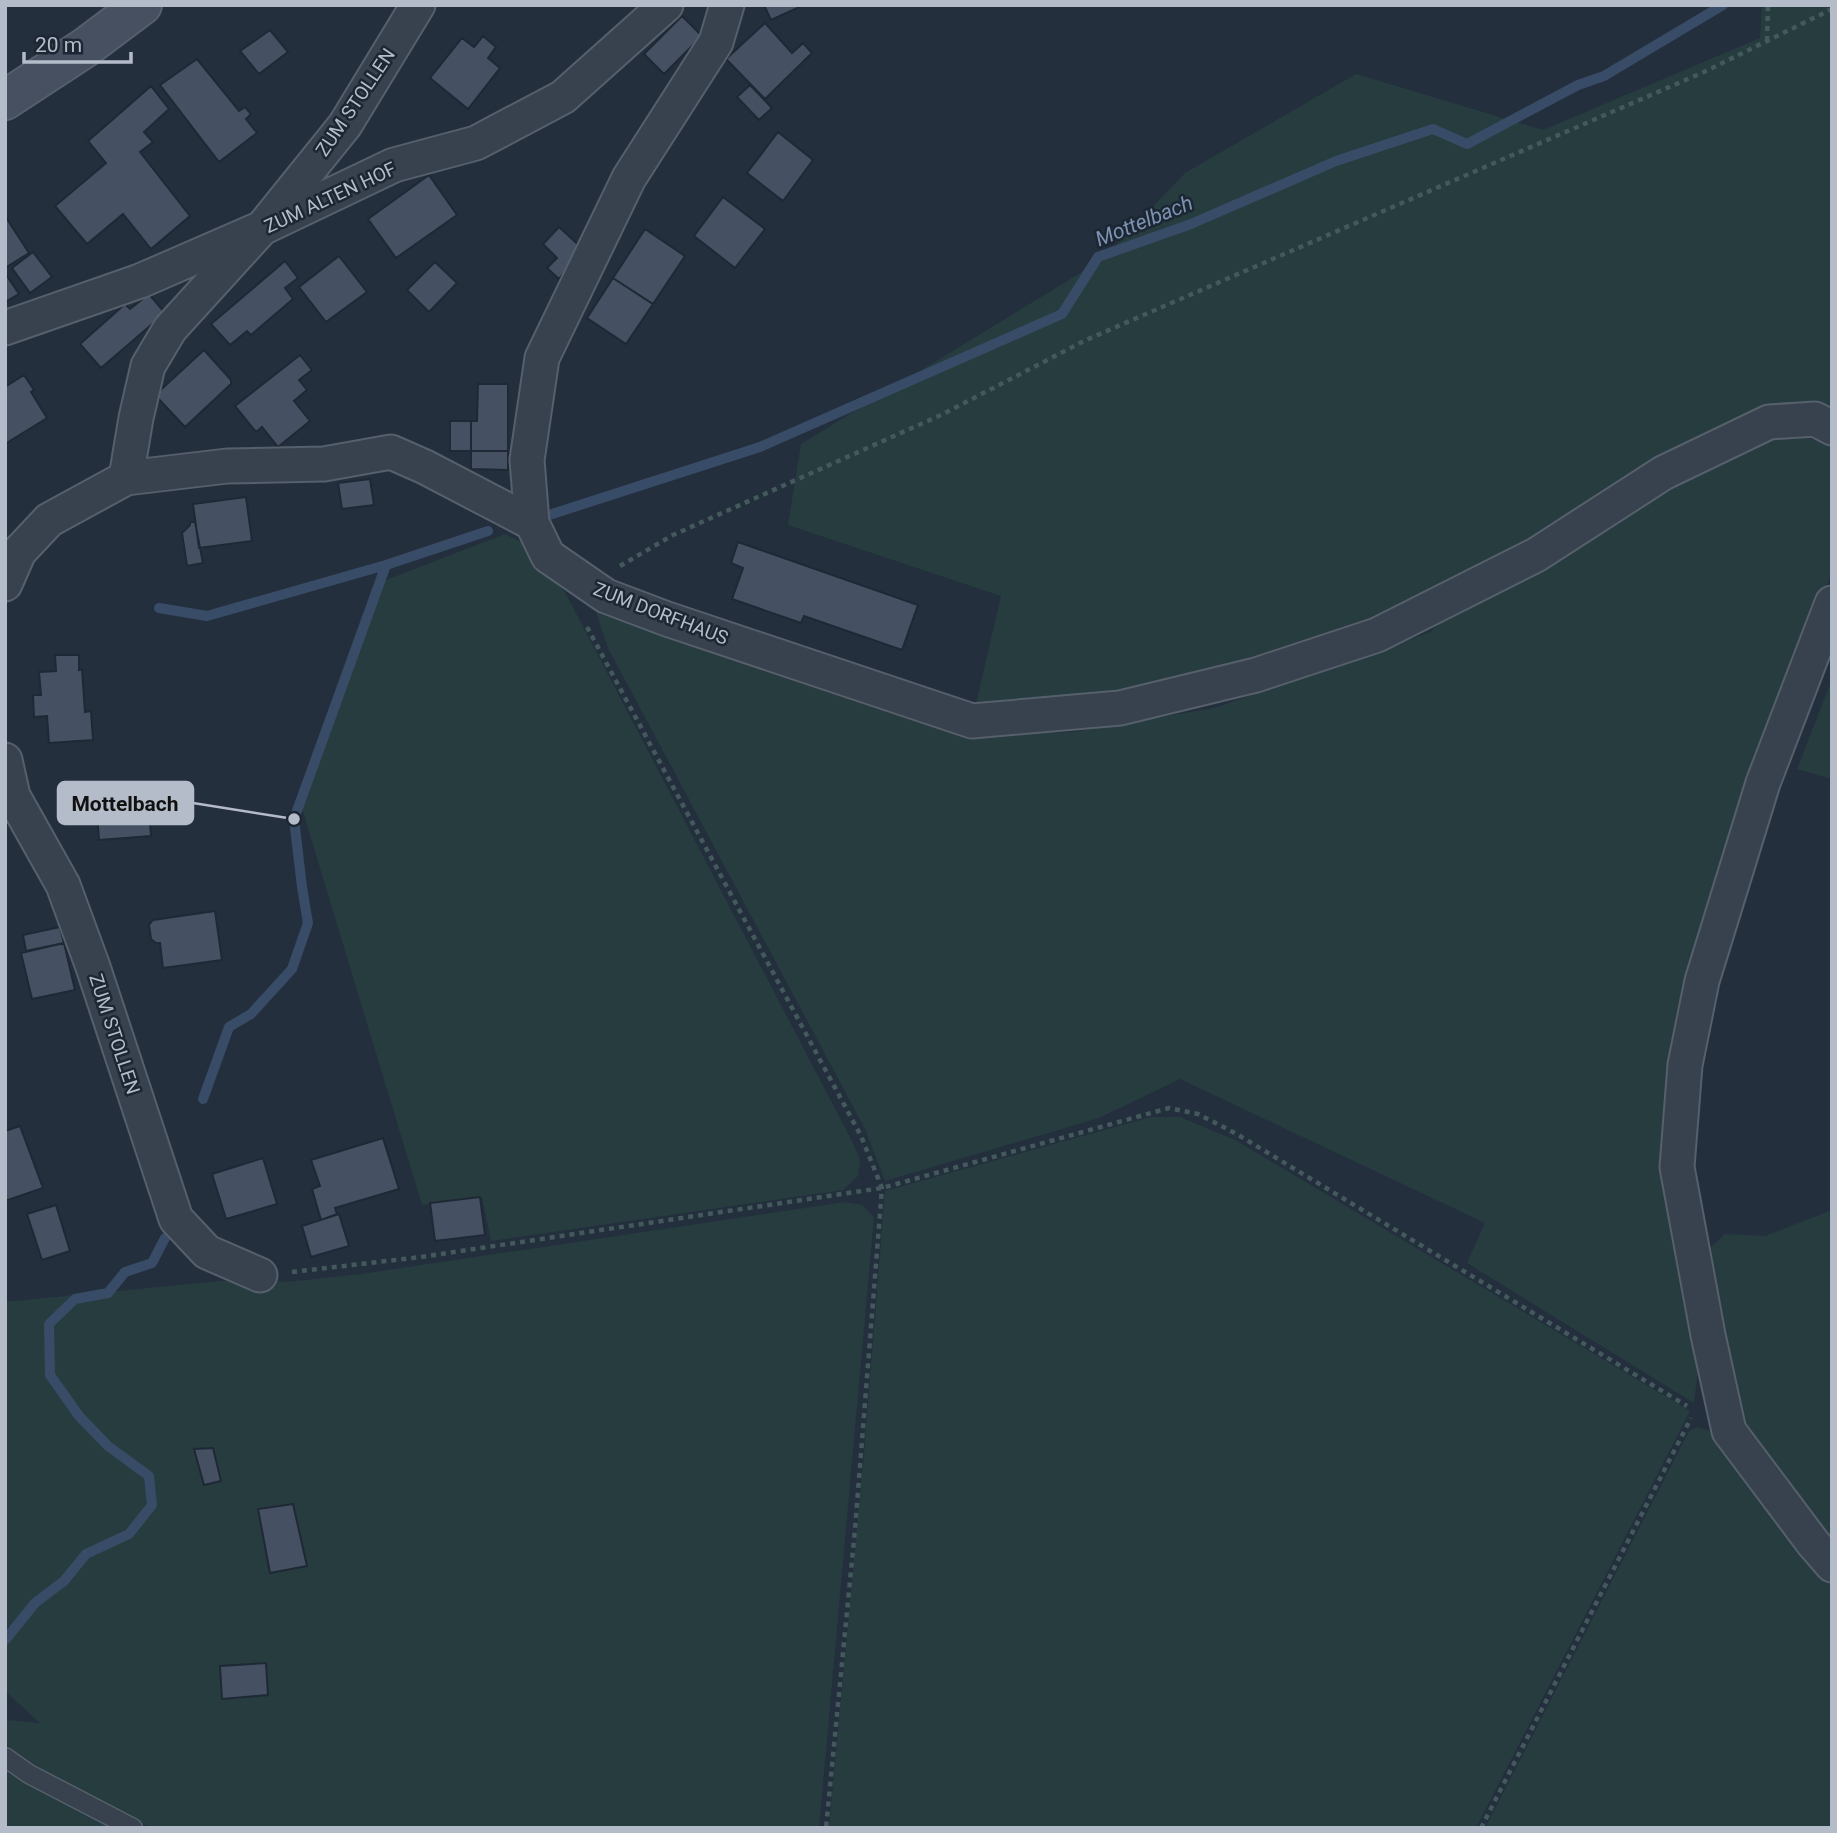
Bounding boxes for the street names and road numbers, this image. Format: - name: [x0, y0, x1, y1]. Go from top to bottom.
- street label: ZUM STOLLEN: [311, 44, 400, 161]
- street label: ZUM ALTEN HOF: [261, 157, 400, 238]
- street label: ZUM DORFHAUS: [590, 577, 731, 650]
- street label: ZUM STOLLEN: [84, 971, 145, 1097]

